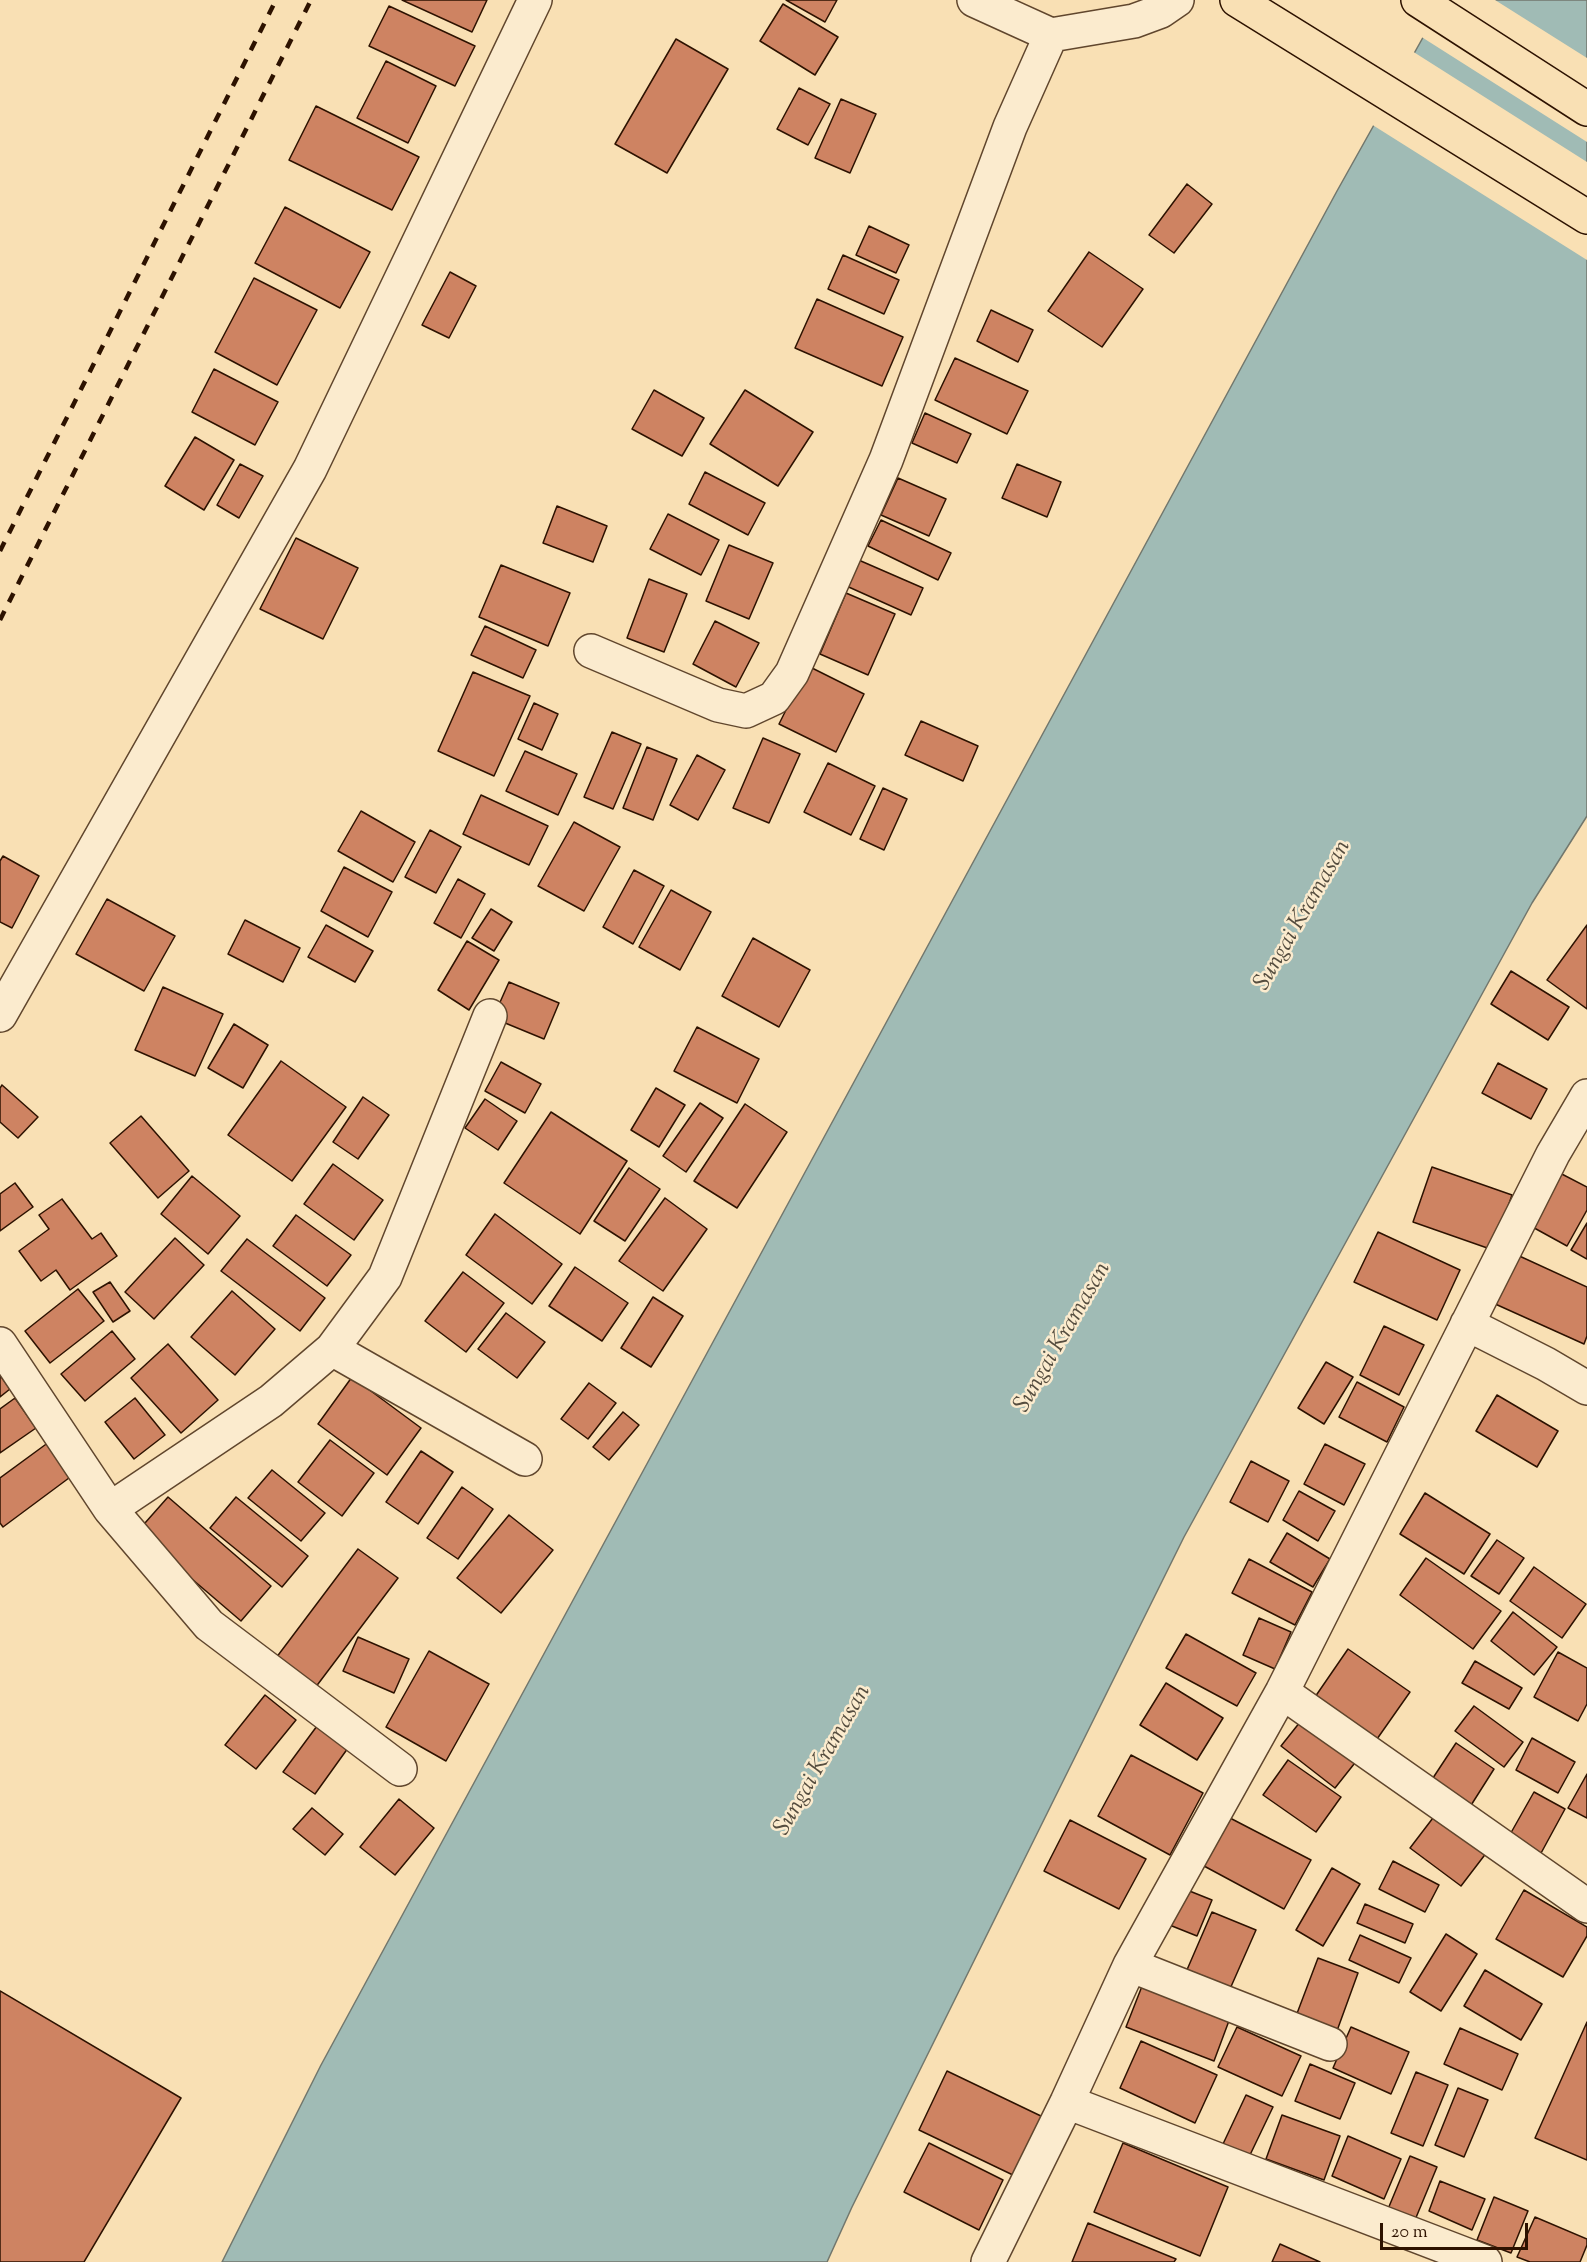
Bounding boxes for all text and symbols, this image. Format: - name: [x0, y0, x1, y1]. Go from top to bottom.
- water label: Sungai Kramasan: [1249, 836, 1359, 996]
- water label: Sungai Kramasan: [1009, 1258, 1119, 1418]
- water label: Sungai Kramasan: [769, 1681, 879, 1841]
- scale bar: [1383, 2211, 1532, 2249]
- text: 20 m: [1391, 2220, 1428, 2246]

